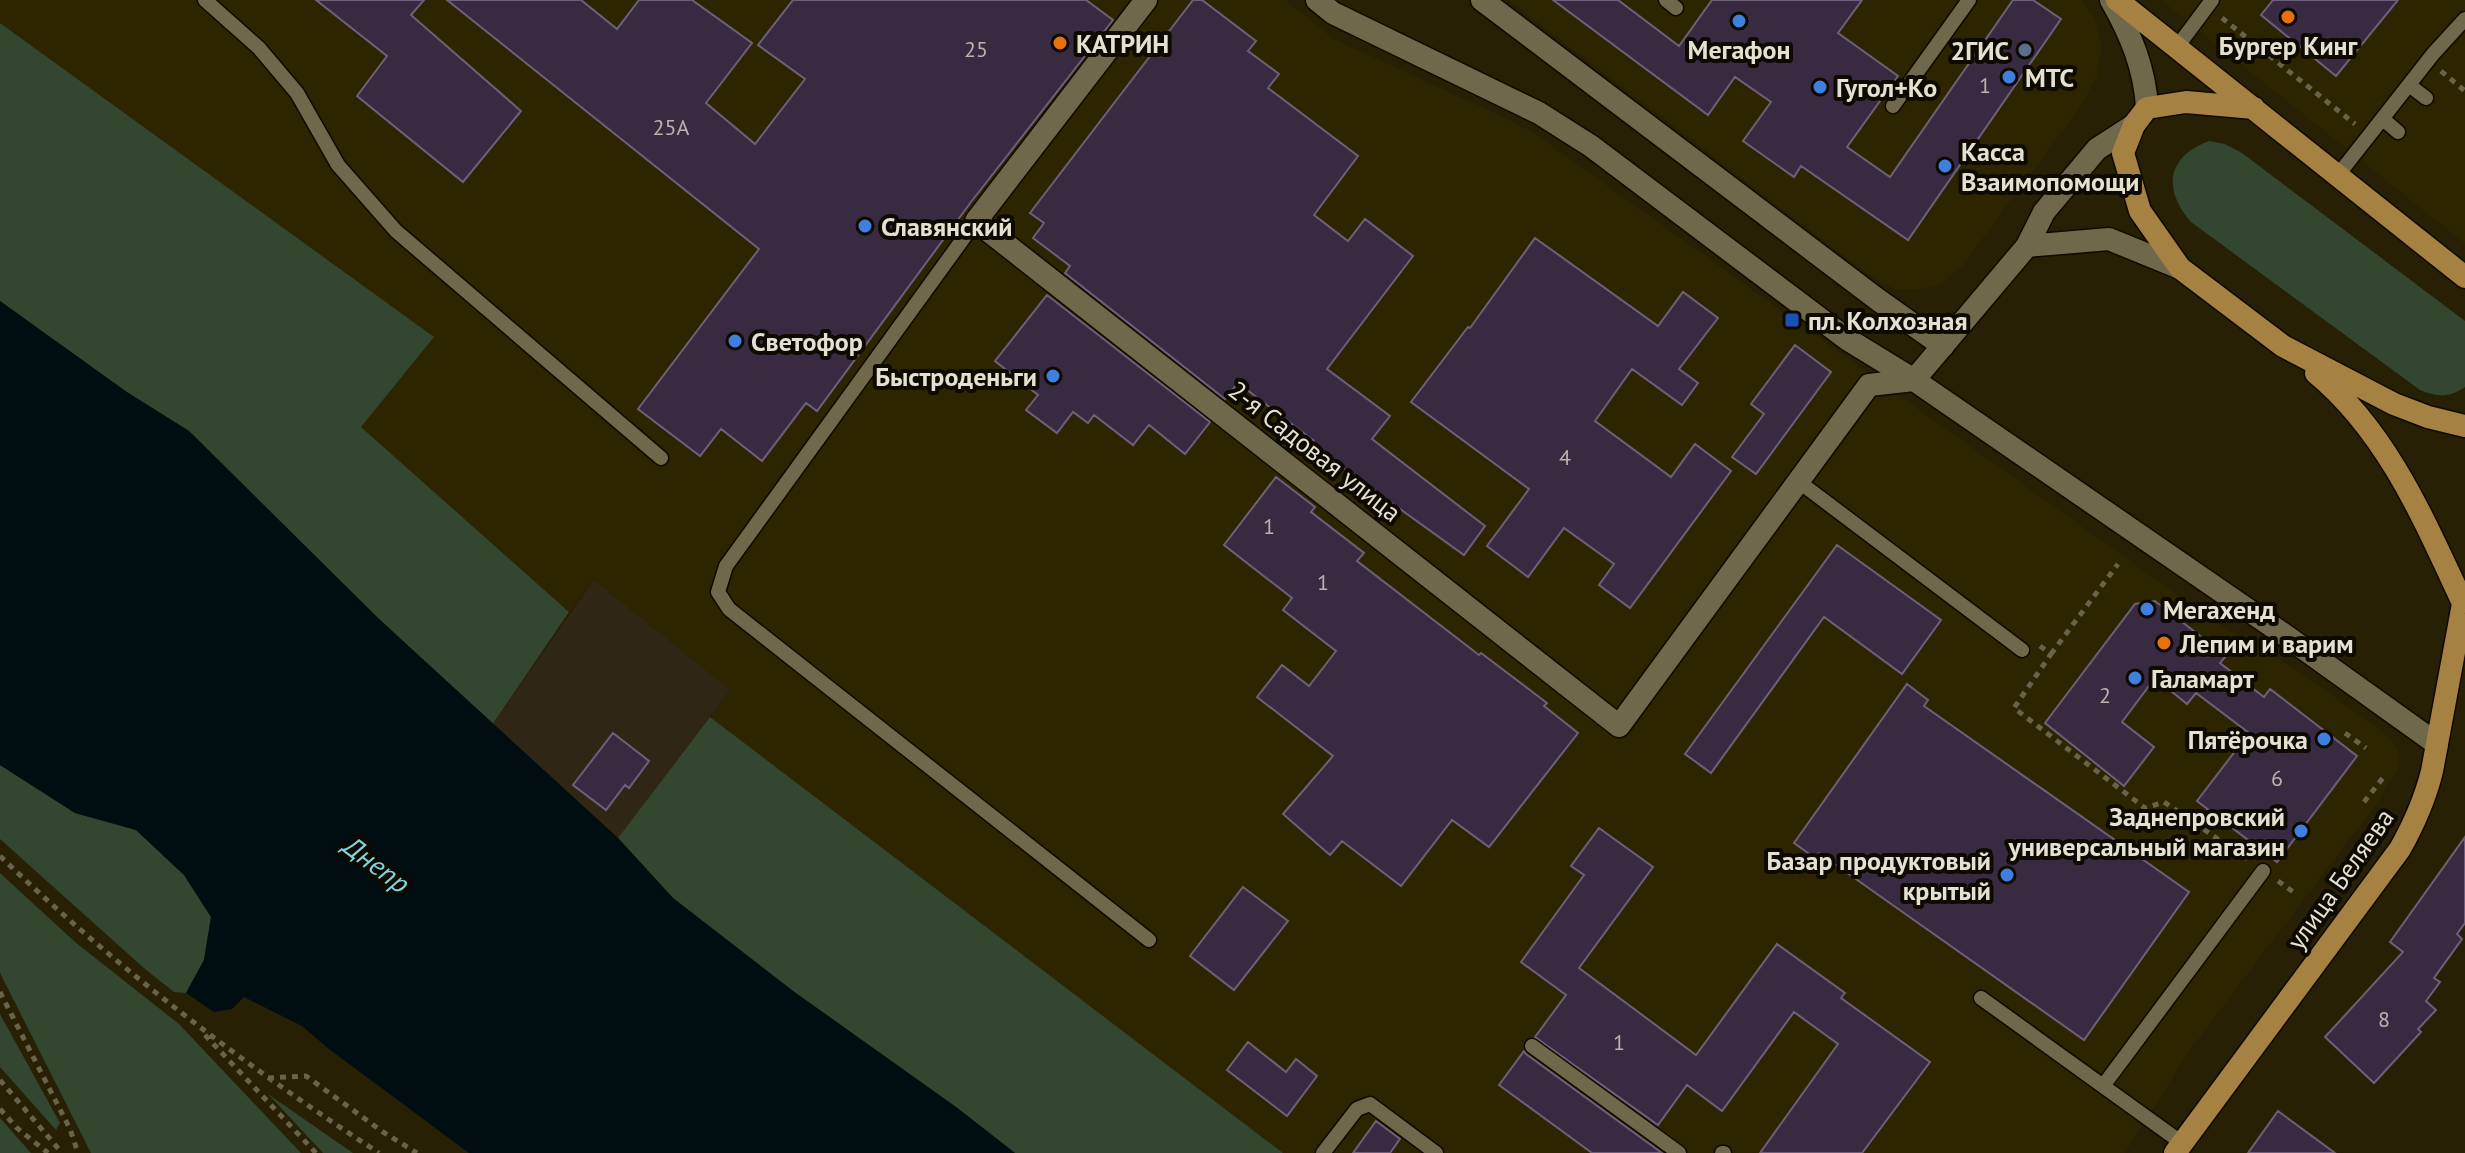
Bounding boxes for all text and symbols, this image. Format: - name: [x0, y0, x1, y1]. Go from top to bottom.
- marker: Бургер Кинг: [2279, 8, 2297, 26]
- marker: Мегафон: [1730, 12, 1748, 30]
- place label: КАТРИН: [1076, 27, 1169, 60]
- place label: Бургер Кинг: [2219, 29, 2358, 62]
- place label: Мегафон: [1688, 33, 1790, 66]
- marker: КАТРИН: [1051, 34, 1069, 52]
- place label: 2ГИС: [1950, 34, 2009, 67]
- house number: 25: [964, 35, 988, 63]
- marker: 2ГИС: [2016, 41, 2034, 59]
- place label: МТС: [2025, 61, 2074, 94]
- marker: МТС: [2000, 68, 2018, 86]
- place label: Гугол+Ко: [1836, 71, 1937, 104]
- house number: 1: [1979, 71, 1991, 99]
- marker: Гугол+Ко: [1811, 78, 1829, 96]
- house number: 25А: [653, 113, 690, 141]
- place label: Касса Взаимопомощи: [1961, 135, 2140, 198]
- marker: Касса Взаимопомощи: [1936, 157, 1954, 175]
- place label: Славянский: [881, 210, 1012, 243]
- marker: Славянский: [856, 217, 874, 235]
- place label: пл. Колхозная: [1808, 304, 1968, 337]
- marker: пл. Колхозная: [1783, 311, 1801, 329]
- place label: Светофор: [751, 325, 863, 358]
- marker: Светофор: [726, 332, 744, 350]
- place label: Быстроденьги: [875, 360, 1037, 393]
- marker: Быстроденьги: [1044, 367, 1062, 385]
- street label: 2-я Садовая улица: [1222, 373, 1408, 529]
- house number: 4: [1559, 443, 1571, 471]
- house number: 1: [1263, 512, 1275, 540]
- house number: 1: [1317, 568, 1329, 596]
- place label: Мегахенд: [2163, 593, 2275, 626]
- marker: Мегахенд: [2138, 600, 2156, 618]
- place label: Лепим и варим: [2179, 627, 2354, 660]
- marker: Лепим и варим: [2155, 634, 2173, 652]
- place label: Галамарт: [2151, 662, 2254, 695]
- marker: Галамарт: [2126, 669, 2144, 687]
- house number: 2: [2099, 681, 2111, 709]
- place label: Пятёрочка: [2188, 723, 2308, 756]
- marker: Пятёрочка: [2315, 730, 2333, 748]
- house number: 6: [2271, 764, 2283, 792]
- place label: Заднепровский универсальный магазин: [2008, 800, 2285, 863]
- street label: улица Беляева: [2279, 802, 2401, 956]
- marker: Заднепровский универсальный магазин: [2292, 822, 2310, 840]
- water label: Днепр: [335, 826, 418, 901]
- place label: Базар продуктовый крытый: [1767, 844, 1991, 907]
- marker: Базар продуктовый крытый: [1998, 866, 2016, 884]
- house number: 8: [2378, 1005, 2390, 1033]
- house number: 1: [1613, 1028, 1625, 1056]

